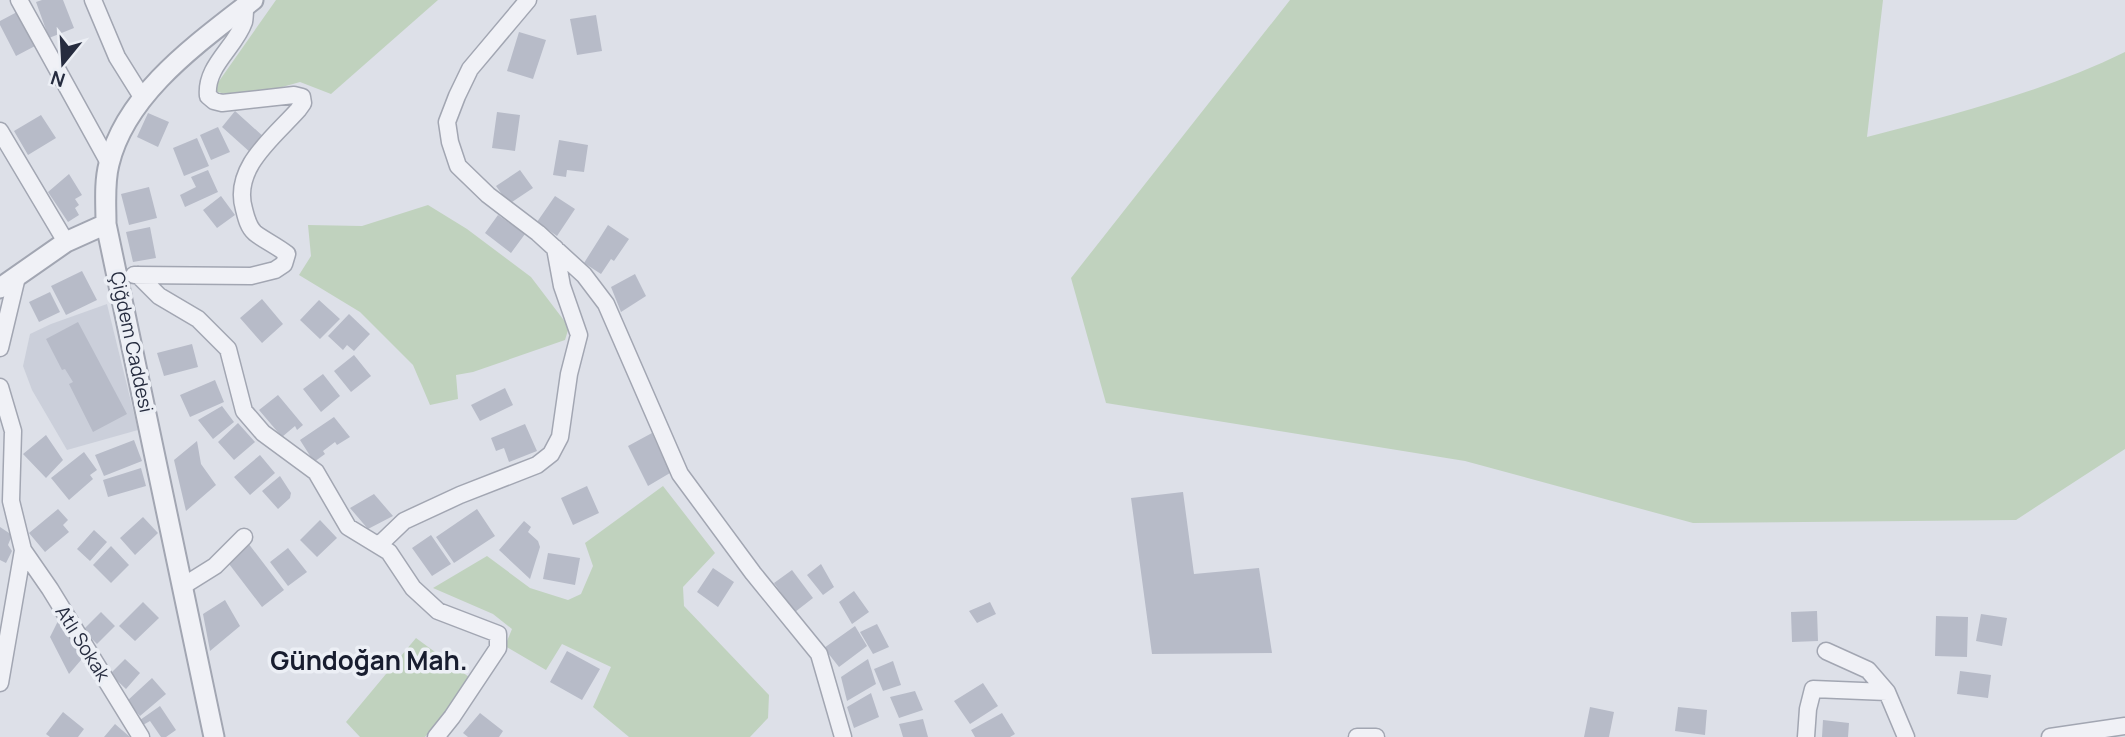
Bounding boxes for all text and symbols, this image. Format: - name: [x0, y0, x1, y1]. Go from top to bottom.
- north arrow: [28, 28, 98, 98]
- text: N: [47, 65, 68, 94]
- street label: Çiğdem Caddesi: [104, 269, 160, 415]
- street label: Atlı Sokak: [50, 600, 117, 686]
- district label: Gündoğan Mah.: [270, 642, 468, 678]

